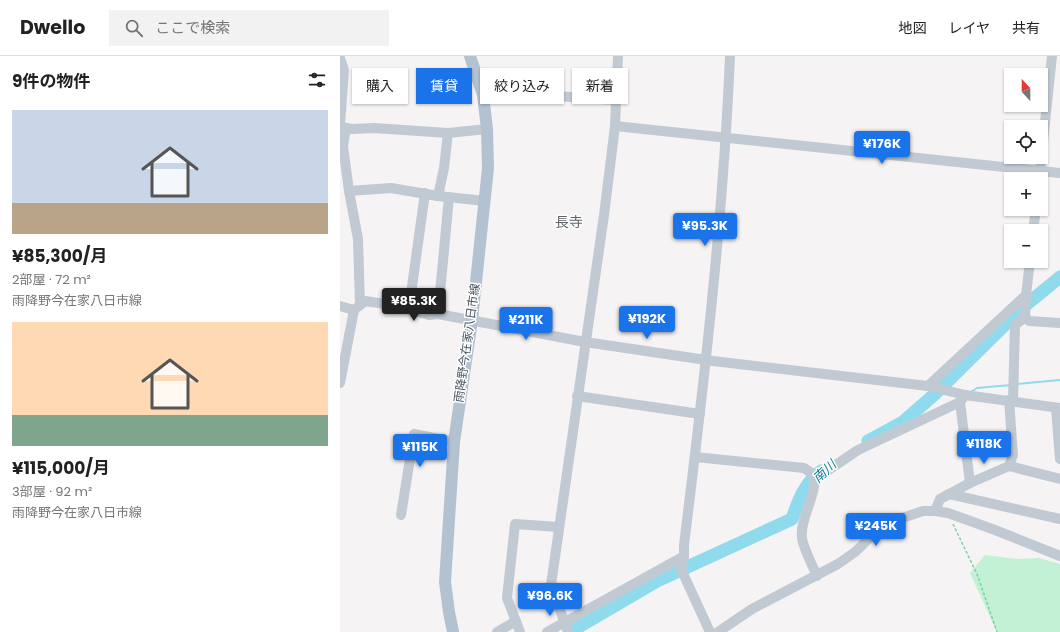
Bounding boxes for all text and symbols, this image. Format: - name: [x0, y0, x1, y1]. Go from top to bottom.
- search box: [109, 10, 389, 46]
- text: Dwello: [20, 14, 85, 41]
- icon: search: [123, 17, 145, 39]
- text: ここで検索: [155, 17, 230, 38]
- text: 地図: [898, 18, 926, 38]
- text: レイヤ: [948, 18, 990, 38]
- text: 共有: [1012, 18, 1040, 38]
- chip: 購入: [352, 68, 408, 104]
- chip: 賃貸: [416, 68, 472, 104]
- chip: 絞り込み: [480, 68, 564, 104]
- chip: 新着: [572, 68, 628, 104]
- north arrow: [1004, 68, 1048, 112]
- map controls: [1004, 68, 1048, 268]
- text: 9件の物件: [12, 69, 90, 93]
- icon: filters: [306, 69, 328, 91]
- button: locate: [1004, 120, 1048, 164]
- pin: ¥176K: [854, 131, 910, 165]
- text: ¥176K: [863, 134, 901, 153]
- icon: home: [134, 136, 206, 208]
- button: +: [1004, 172, 1048, 216]
- district label: 長寺: [555, 212, 583, 232]
- pin: ¥95.3K: [672, 213, 738, 247]
- text: ¥95.3K: [682, 216, 728, 235]
- button: −: [1004, 224, 1048, 268]
- text: ¥85,300/月: [12, 244, 108, 268]
- text: 2部屋 · 72 m²: [12, 270, 91, 289]
- street label: 雨降野今在家八日市線: [450, 282, 483, 404]
- pin: ¥85.3K: [381, 288, 447, 322]
- text: 雨降野今在家八日市線: [12, 291, 142, 310]
- text: ¥85.3K: [391, 291, 437, 310]
- pin: ¥192K: [619, 306, 675, 340]
- pin: ¥211K: [498, 307, 554, 341]
- text: ¥192K: [628, 309, 666, 328]
- text: ¥211K: [509, 310, 543, 329]
- icon: home: [134, 348, 206, 420]
- pin: ¥118K: [956, 431, 1012, 465]
- pin: ¥115K: [392, 434, 448, 468]
- text: ¥118K: [966, 434, 1002, 453]
- text: ¥115K: [402, 437, 438, 456]
- water label: 南川: [808, 454, 842, 487]
- text: ¥115,000/月: [12, 456, 110, 480]
- text: 3部屋 · 92 m²: [12, 482, 92, 501]
- text: 雨降野今在家八日市線: [12, 503, 142, 522]
- pin: ¥245K: [848, 513, 904, 547]
- text: ¥245K: [855, 516, 897, 535]
- pin: ¥96.6K: [517, 583, 583, 617]
- text: ¥96.6K: [527, 586, 573, 605]

